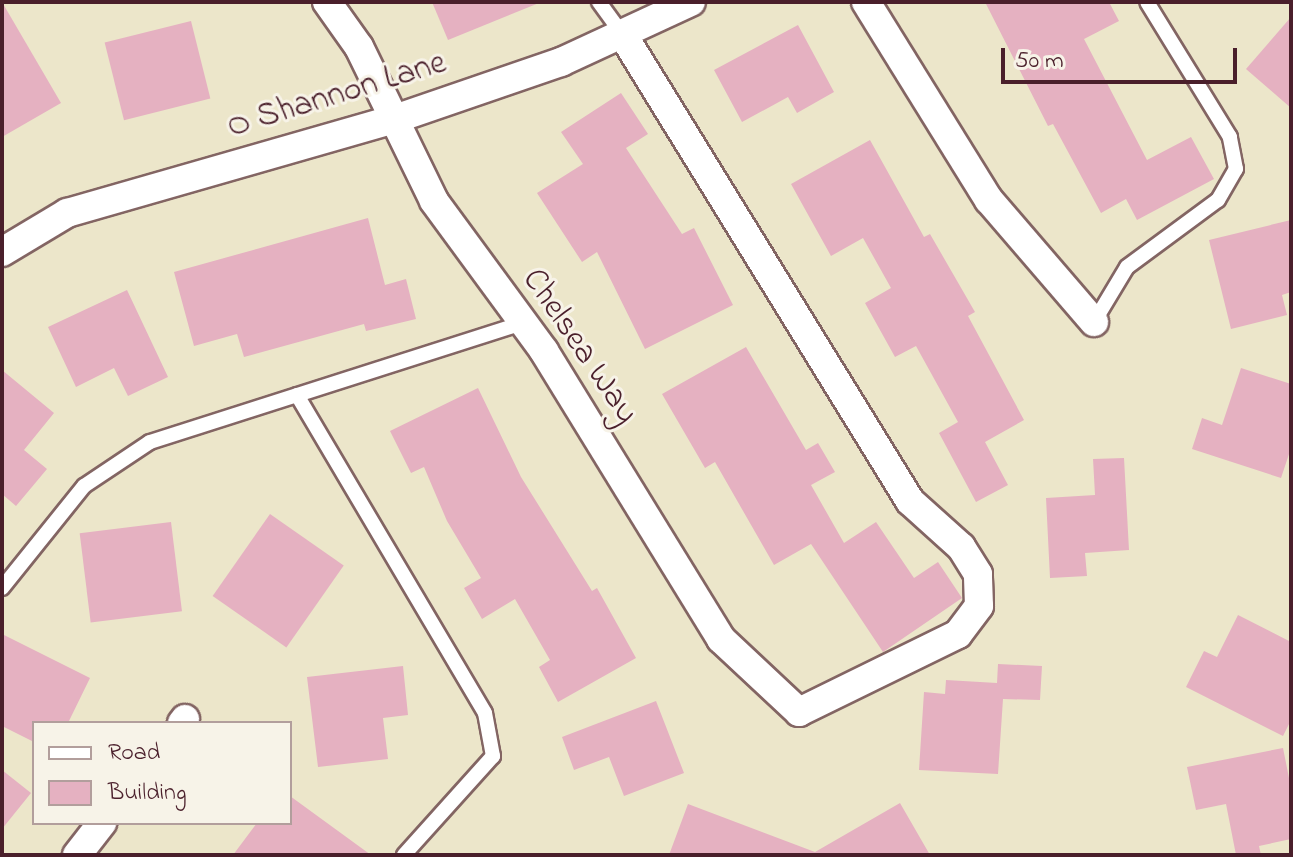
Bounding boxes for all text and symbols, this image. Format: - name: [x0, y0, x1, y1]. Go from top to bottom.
- scale bar: [1005, 32, 1241, 82]
- street label: O Shannon Lane: [223, 43, 451, 149]
- text: 50 m: [1015, 44, 1064, 79]
- street label: Chelsea Way: [512, 261, 646, 433]
- legend: [32, 721, 292, 825]
- text: Road: [108, 736, 160, 771]
- text: Building: [108, 776, 187, 811]

